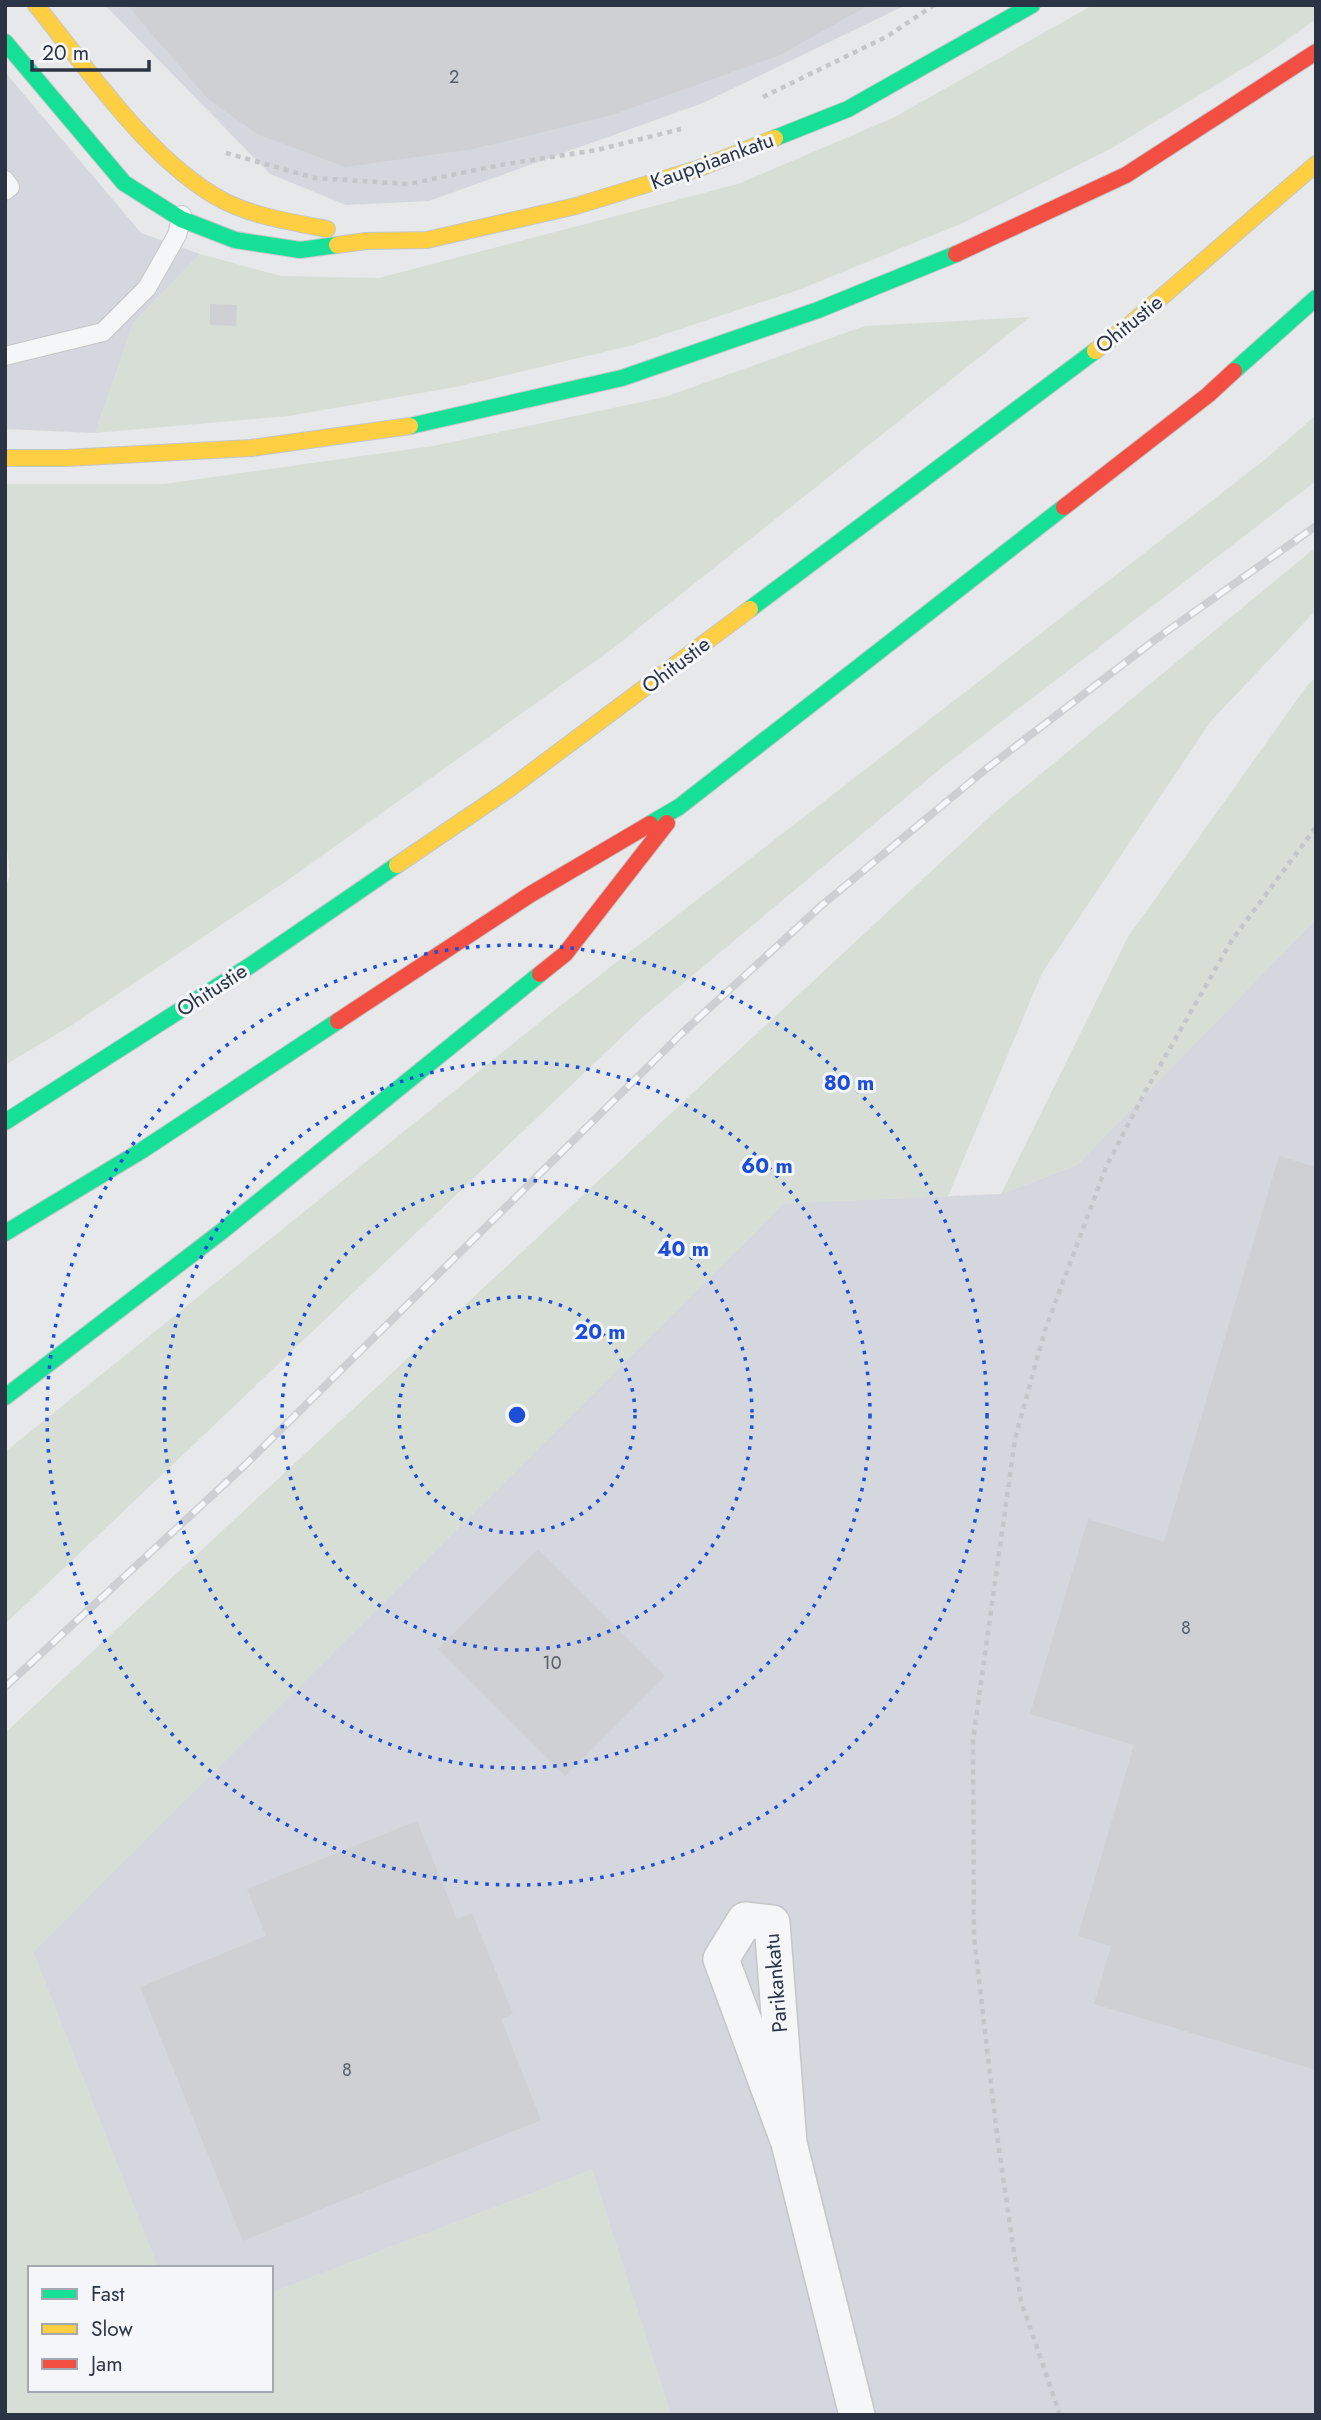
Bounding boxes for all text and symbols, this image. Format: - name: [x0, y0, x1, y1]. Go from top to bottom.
- scale bar: [32, 28, 149, 72]
- text: 20 m: [42, 38, 89, 68]
- house number: 2: [449, 64, 459, 90]
- street label: Kauppiaankatu: [646, 125, 778, 197]
- street label: Ohitustie: [1089, 287, 1169, 360]
- street label: Ohitustie: [635, 629, 717, 701]
- street label: Ohitustie: [171, 956, 253, 1024]
- text: 80 m: [824, 1068, 874, 1098]
- text: 60 m: [741, 1151, 793, 1181]
- text: 40 m: [657, 1234, 709, 1264]
- text: 20 m: [574, 1317, 626, 1347]
- centre of rings: [505, 1403, 529, 1427]
- house number: 8: [1181, 1615, 1191, 1641]
- house number: 10: [543, 1650, 562, 1676]
- street label: Parikankatu: [757, 1932, 795, 2034]
- house number: 8: [342, 2057, 352, 2083]
- legend: [28, 2266, 273, 2392]
- text: Fast: [91, 2279, 124, 2309]
- text: Slow: [91, 2314, 133, 2344]
- text: Jam: [88, 2349, 123, 2379]

